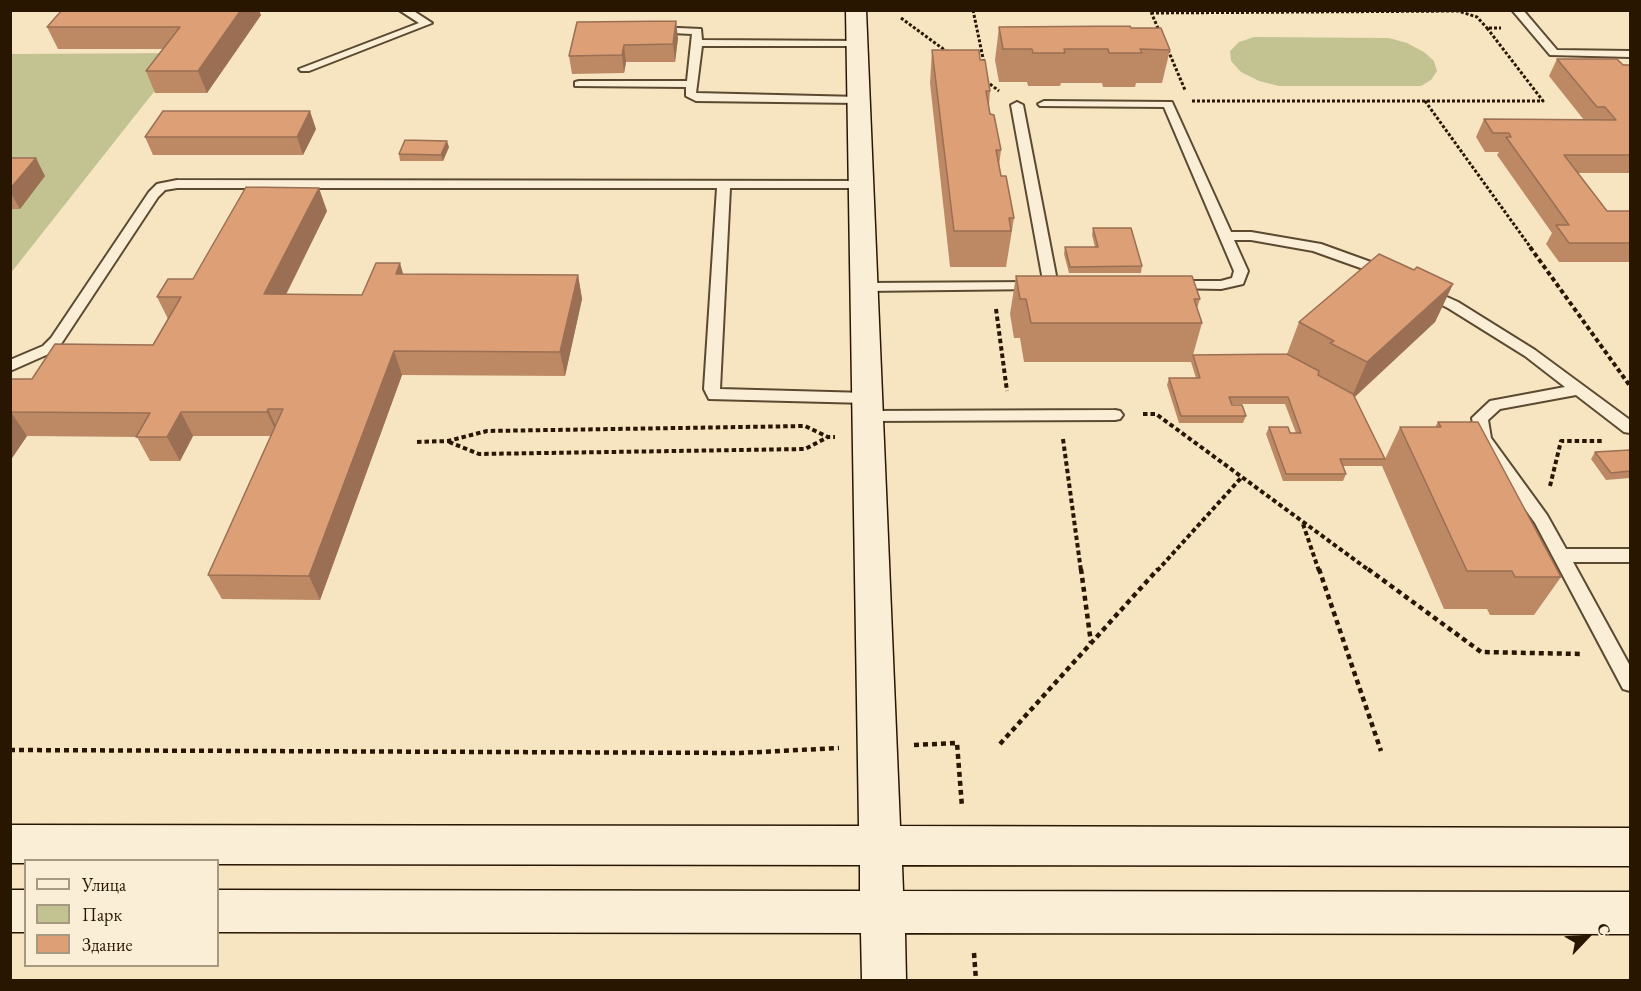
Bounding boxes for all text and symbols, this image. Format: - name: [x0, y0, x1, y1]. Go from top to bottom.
- legend: [24, 859, 219, 967]
- text: Улица: [82, 873, 126, 896]
- text: Парк: [82, 903, 122, 926]
- north arrow: [1557, 907, 1617, 967]
- text: С: [1592, 920, 1616, 939]
- text: Здание: [82, 933, 132, 956]

